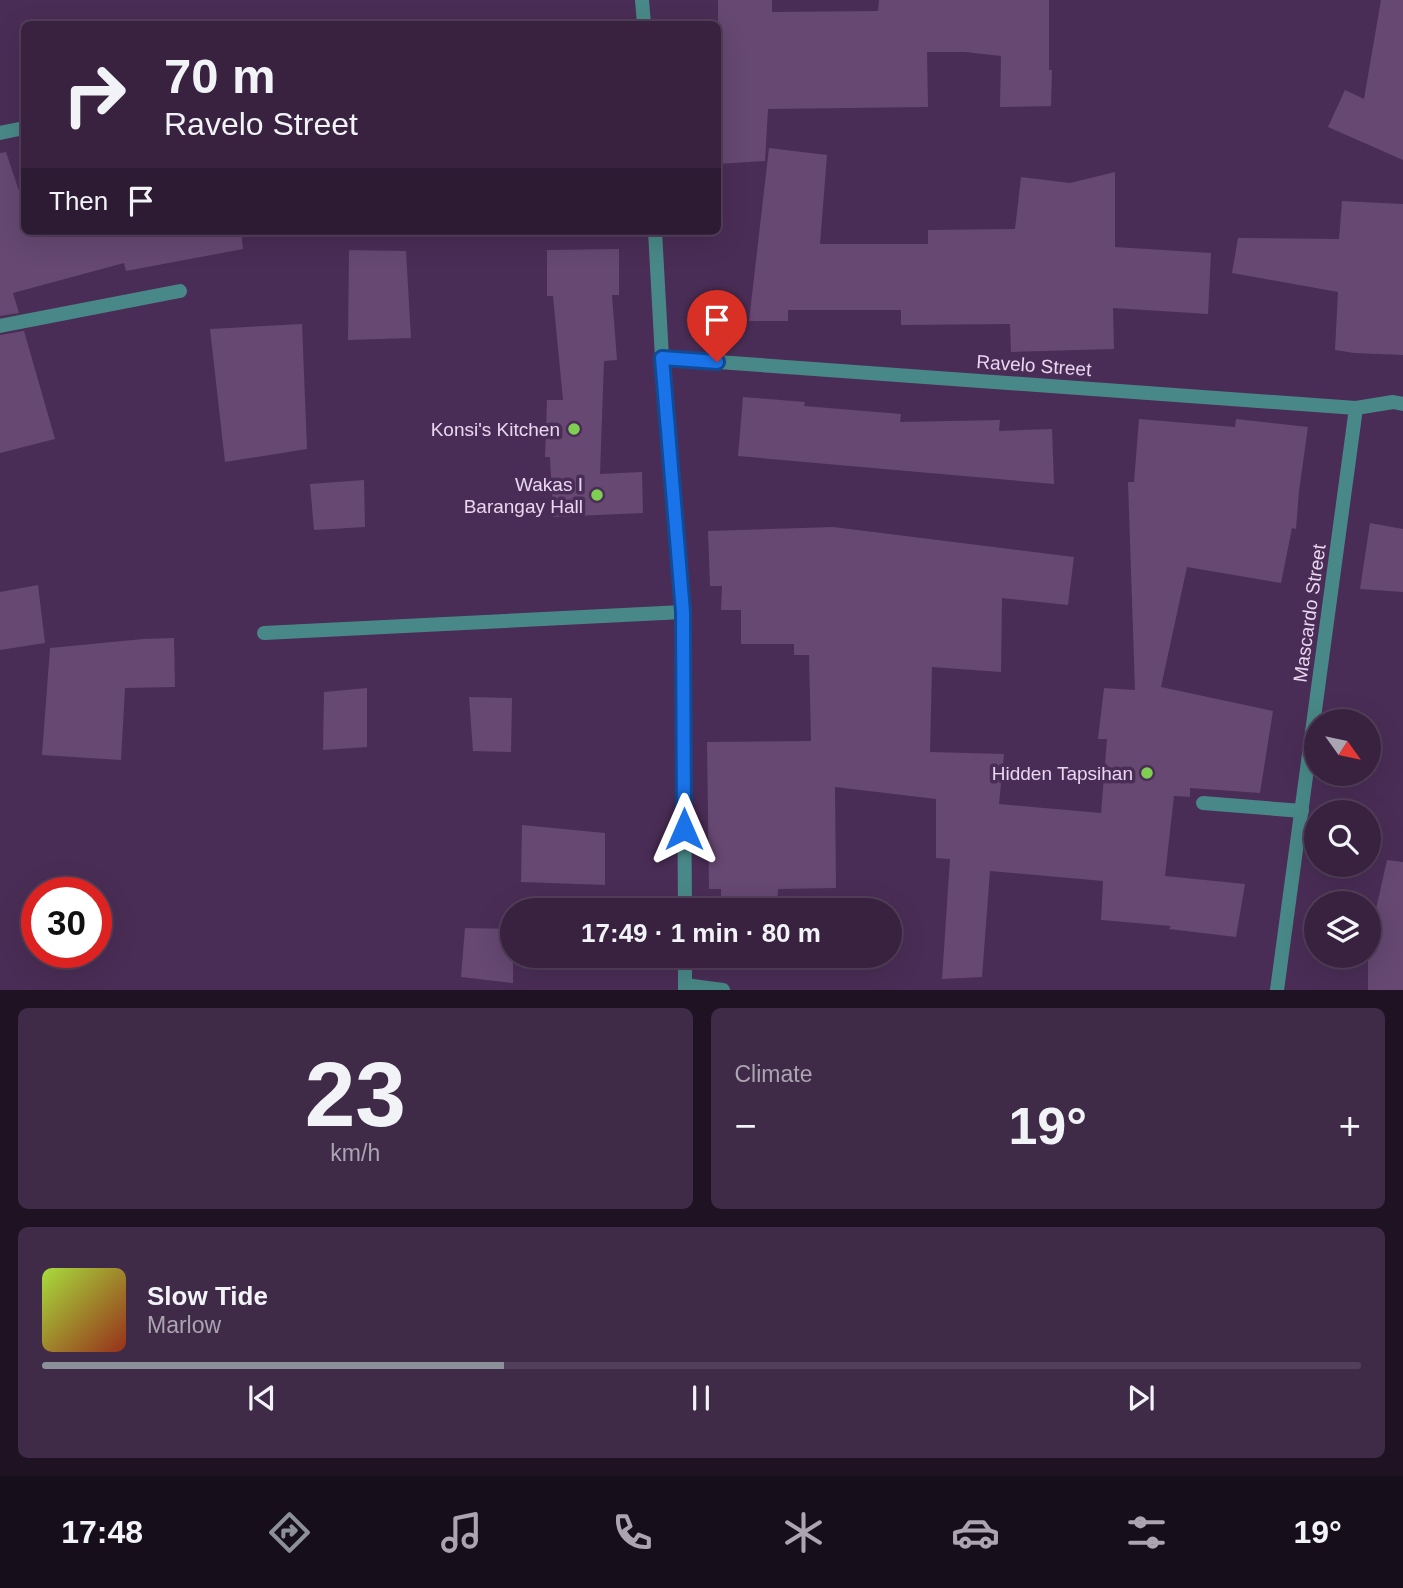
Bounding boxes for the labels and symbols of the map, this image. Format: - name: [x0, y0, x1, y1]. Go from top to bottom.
- pin: [687, 290, 747, 362]
- street label: Ravelo Street: [976, 351, 1093, 380]
- place label: Konsi's Kitchen: [431, 419, 560, 440]
- marker: Konsi's Kitchen: [566, 421, 582, 437]
- place label: Wakas I Barangay Hall: [464, 474, 583, 517]
- marker: Wakas I Barangay Hall: [589, 487, 605, 503]
- street label: Mascardo Street: [1289, 542, 1330, 684]
- north arrow: [1304, 709, 1381, 786]
- place label: Hidden Tapsihan: [992, 763, 1133, 784]
- marker: Hidden Tapsihan: [1139, 765, 1155, 781]
- position arrow: [647, 792, 721, 866]
- speed limit sign: 30: [21, 877, 112, 968]

